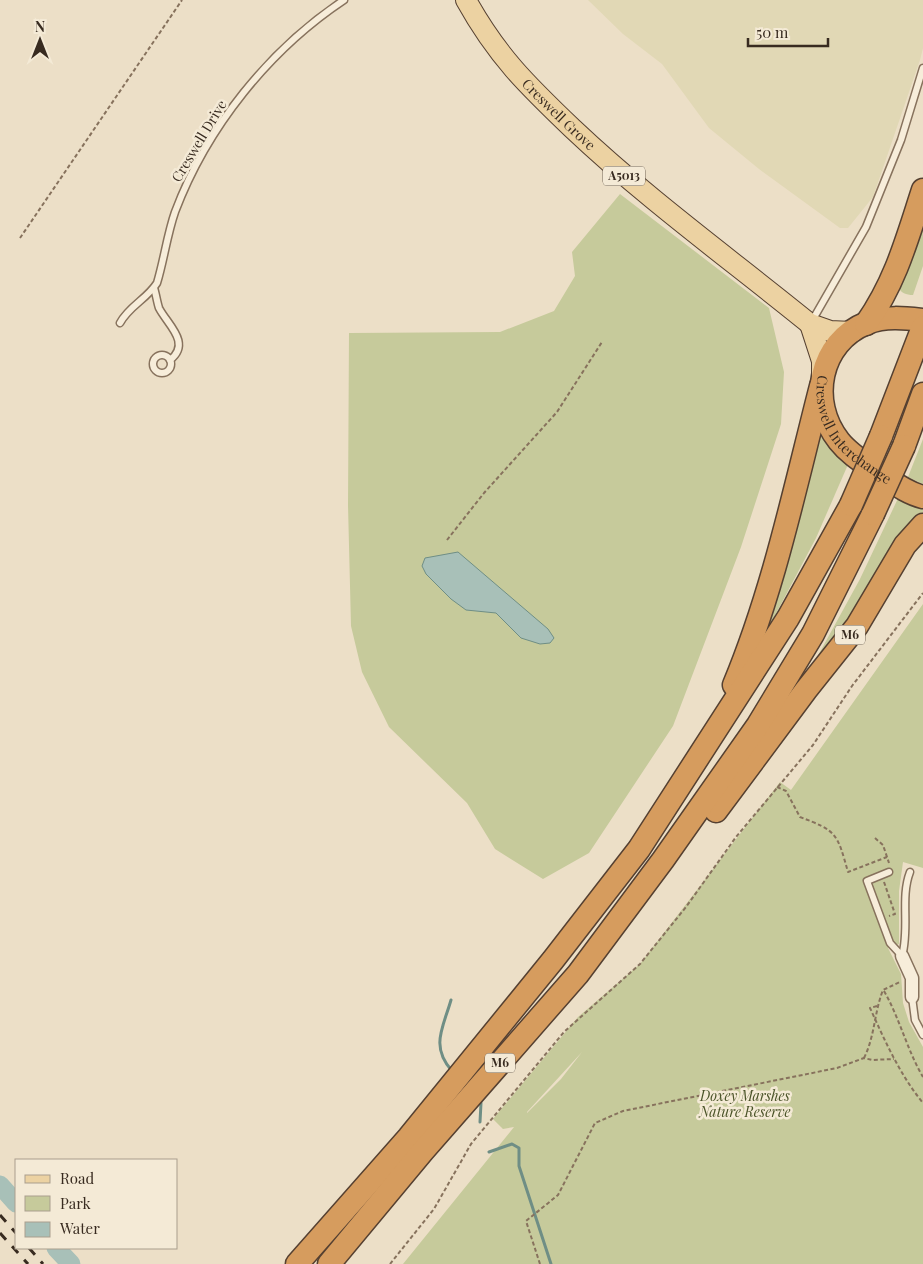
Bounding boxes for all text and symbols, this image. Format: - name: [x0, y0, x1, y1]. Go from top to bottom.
- north arrow: [15, 15, 65, 65]
- scale bar: [748, 15, 828, 47]
- text: N: [35, 17, 45, 36]
- text: 50 m: [756, 22, 789, 42]
- street label: Creswell Grove: [518, 74, 600, 154]
- street label: Creswell Drive: [167, 96, 231, 185]
- road number: A5013: [603, 167, 645, 186]
- street label: Creswell Interchange: [812, 374, 895, 488]
- road number: M6: [835, 626, 865, 644]
- road number: M6: [485, 1054, 515, 1072]
- park label: Doxey Marshes Nature Reserve: [697, 1086, 791, 1121]
- legend: [15, 1159, 178, 1249]
- text: Road: [60, 1168, 94, 1188]
- text: Park: [60, 1193, 92, 1213]
- text: Water: [59, 1218, 100, 1238]

